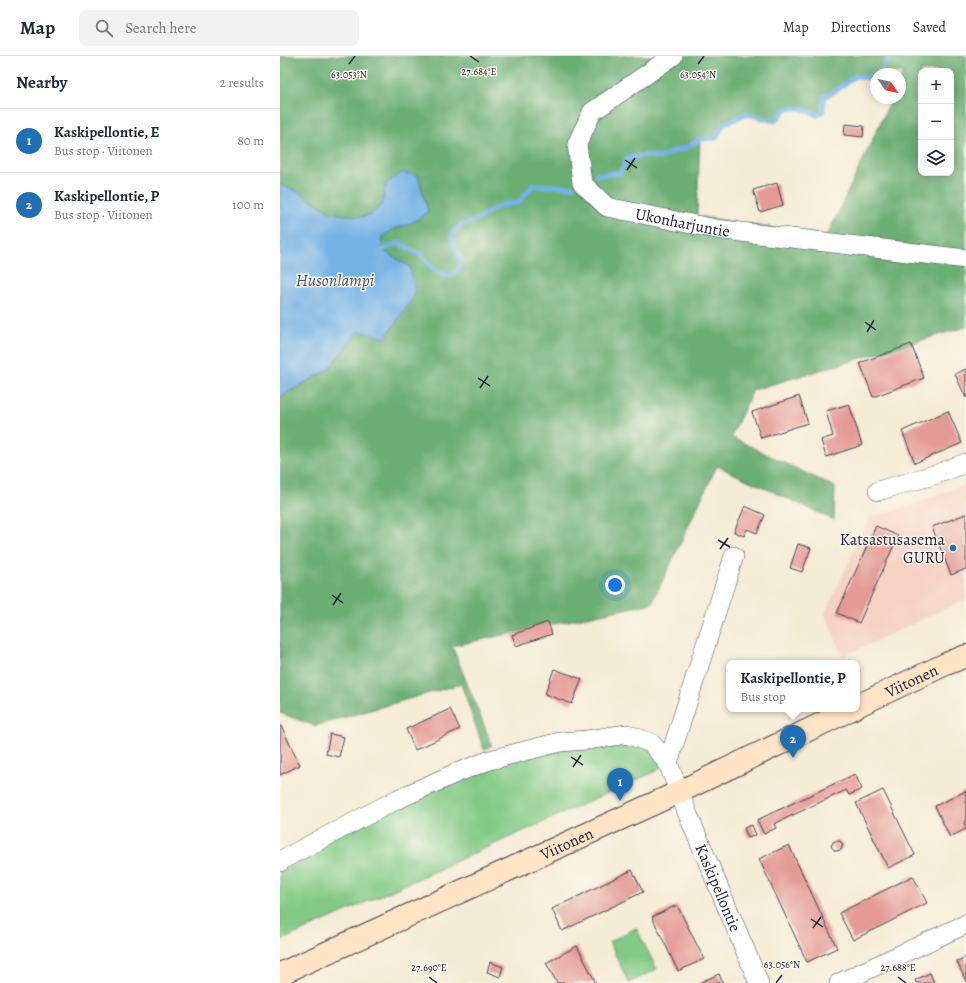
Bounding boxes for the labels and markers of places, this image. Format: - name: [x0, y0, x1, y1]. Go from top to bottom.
- place label: Katsastusasema GURU: [840, 529, 946, 569]
- marker: Katsastusasema GURU: [948, 543, 958, 553]
- pin: 2: [780, 725, 806, 758]
- pin: 1: [607, 768, 633, 801]

